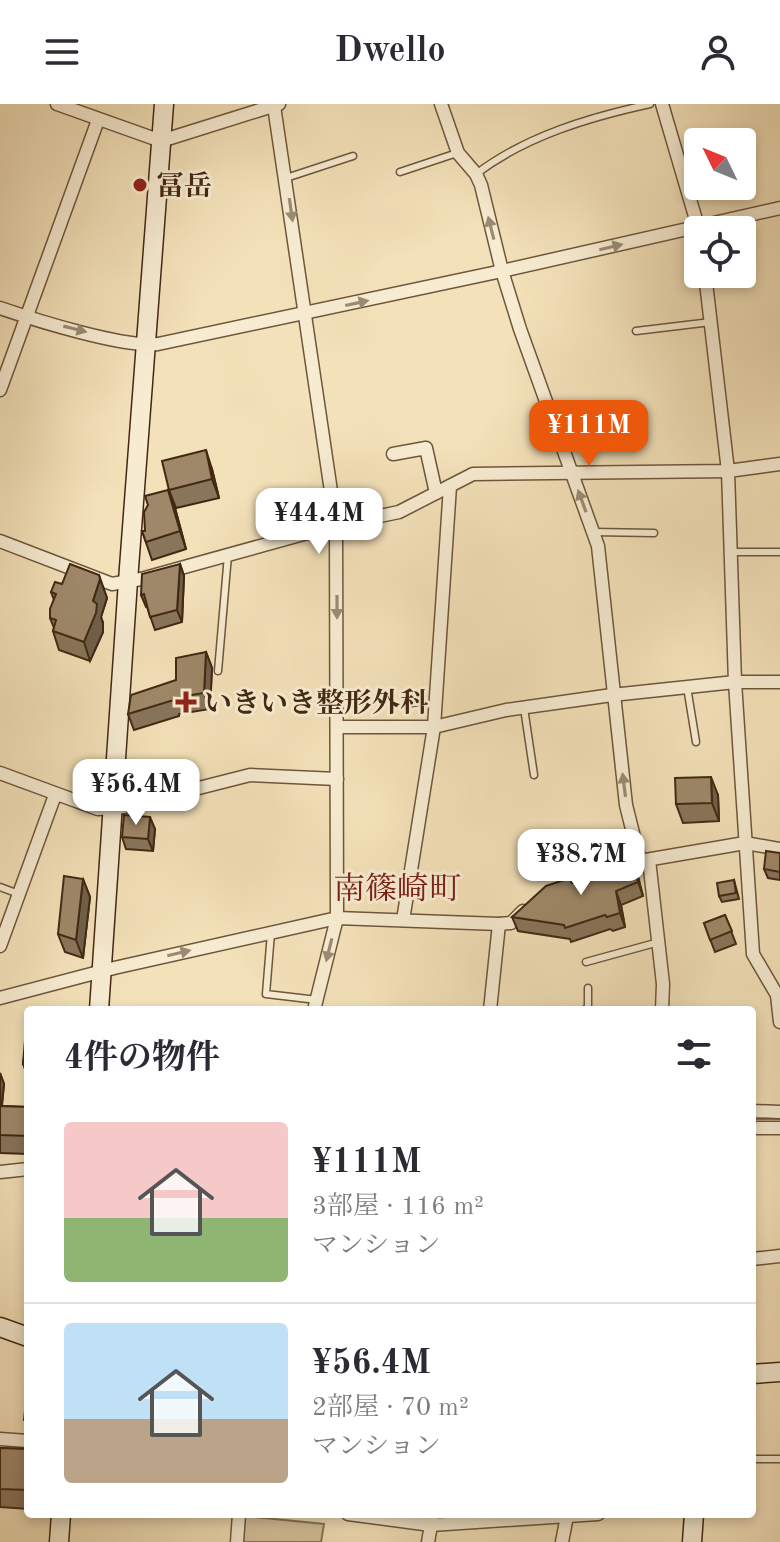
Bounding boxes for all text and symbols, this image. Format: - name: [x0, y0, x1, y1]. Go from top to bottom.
- icon: menu: [40, 30, 84, 74]
- icon: person: [696, 30, 740, 74]
- text: Dwello: [334, 34, 446, 70]
- north arrow: [684, 128, 756, 200]
- map controls: [684, 128, 756, 288]
- place label: 冨岳: [156, 171, 212, 202]
- marker: 冨岳: [131, 176, 149, 194]
- one-way arrow: [285, 198, 298, 223]
- one-way arrow: [485, 216, 497, 241]
- button: locate: [684, 216, 756, 288]
- one-way arrow: [598, 240, 623, 253]
- one-way arrow: [345, 296, 370, 309]
- one-way arrow: [63, 323, 88, 336]
- pin: ¥111M: [533, 400, 645, 468]
- text: ¥111M: [547, 413, 631, 439]
- pin: ¥44.4M: [254, 488, 384, 556]
- one-way arrow: [575, 489, 587, 513]
- text: ¥44.4M: [274, 501, 364, 527]
- one-way arrow: [331, 595, 343, 620]
- place label: いきいき整形外科: [204, 688, 429, 719]
- marker: いきいき整形外科: [175, 691, 197, 713]
- pin: ¥56.4M: [71, 759, 201, 827]
- text: ¥56.4M: [91, 772, 181, 798]
- one-way arrow: [617, 772, 630, 797]
- pin: ¥38.7M: [516, 829, 646, 897]
- text: ¥38.7M: [536, 842, 626, 868]
- district label: 南篠崎町: [333, 872, 461, 907]
- one-way arrow: [322, 938, 334, 963]
- one-way arrow: [166, 946, 191, 959]
- icon: filters: [672, 1032, 716, 1076]
- text: 4件の物件: [64, 1042, 220, 1076]
- text: ¥111M: [312, 1146, 421, 1180]
- icon: home: [128, 1154, 224, 1250]
- text: 3部屋 · 116 m²: [312, 1194, 484, 1220]
- text: マンション: [312, 1233, 441, 1259]
- text: ¥56.4M: [312, 1347, 431, 1381]
- icon: home: [128, 1355, 224, 1451]
- text: 2部屋 · 70 m²: [312, 1395, 469, 1421]
- text: マンション: [312, 1434, 441, 1460]

